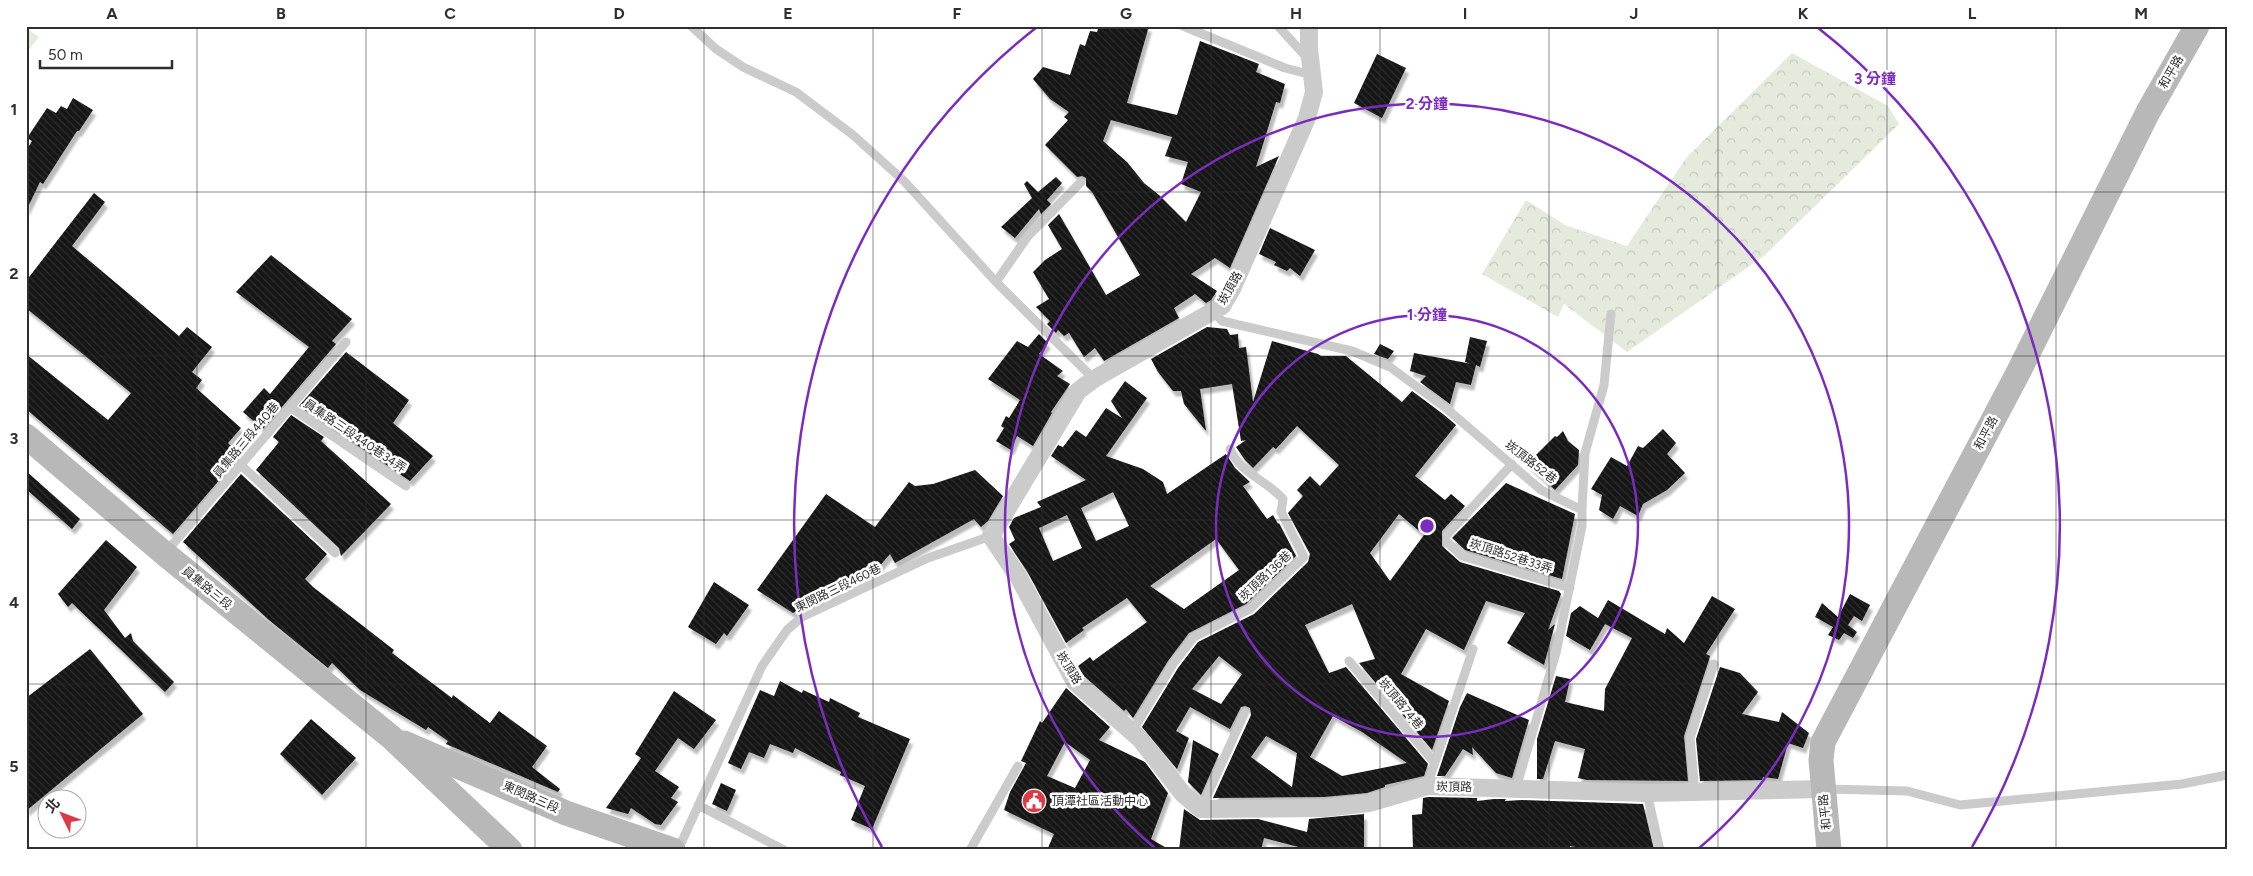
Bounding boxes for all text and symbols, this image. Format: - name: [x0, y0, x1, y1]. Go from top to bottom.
- text: A: [106, 4, 118, 23]
- text: B: [276, 4, 286, 23]
- text: C: [444, 4, 456, 23]
- text: D: [613, 4, 625, 23]
- text: E: [783, 4, 793, 23]
- text: F: [953, 4, 962, 23]
- text: G: [1120, 4, 1132, 23]
- text: H: [1290, 4, 1302, 23]
- text: I: [1463, 4, 1467, 23]
- text: J: [1630, 4, 1638, 23]
- text: K: [1798, 4, 1809, 23]
- text: L: [1968, 4, 1977, 23]
- text: M: [2134, 4, 2148, 23]
- scale bar: [40, 38, 172, 70]
- text: 50 m: [48, 46, 83, 64]
- street label: 和平路: [2156, 53, 2186, 91]
- text: 3 分鐘: [1854, 70, 1896, 88]
- text: 2 分鐘: [1406, 95, 1448, 113]
- text: 1: [11, 100, 17, 119]
- text: 2: [9, 264, 19, 283]
- street label: 崁頂路: [1215, 269, 1245, 307]
- text: 1 分鐘: [1407, 306, 1447, 324]
- street label: 員集路三段440巷34弄: [301, 396, 409, 476]
- street label: 員集路三段440巷: [210, 399, 282, 481]
- street label: 和平路: [1971, 414, 2001, 452]
- text: 3: [10, 429, 19, 448]
- street label: 崁頂路52巷: [1502, 438, 1560, 486]
- centre of rings: [1418, 517, 1436, 535]
- street label: 崁頂路52巷33弄: [1468, 536, 1554, 576]
- street label: 崁頂路136巷: [1236, 548, 1294, 604]
- street label: 東閔路三段460巷: [793, 561, 883, 615]
- street label: 員集路三段: [179, 564, 235, 612]
- text: 4: [9, 593, 19, 612]
- street label: 崁頂路: [1054, 649, 1084, 687]
- street label: 崁頂路74巷: [1376, 676, 1426, 732]
- text: 5: [9, 757, 19, 776]
- street label: 東閔路三段: [501, 778, 561, 816]
- street label: 崁頂路: [1436, 780, 1472, 794]
- north arrow: [38, 788, 88, 838]
- public building icon: 頂潭社區活動中心: [1021, 788, 1047, 814]
- street label: 和平路: [1816, 793, 1834, 831]
- place label: 頂潭社區活動中心: [1052, 794, 1148, 808]
- text: 北: [42, 795, 64, 817]

